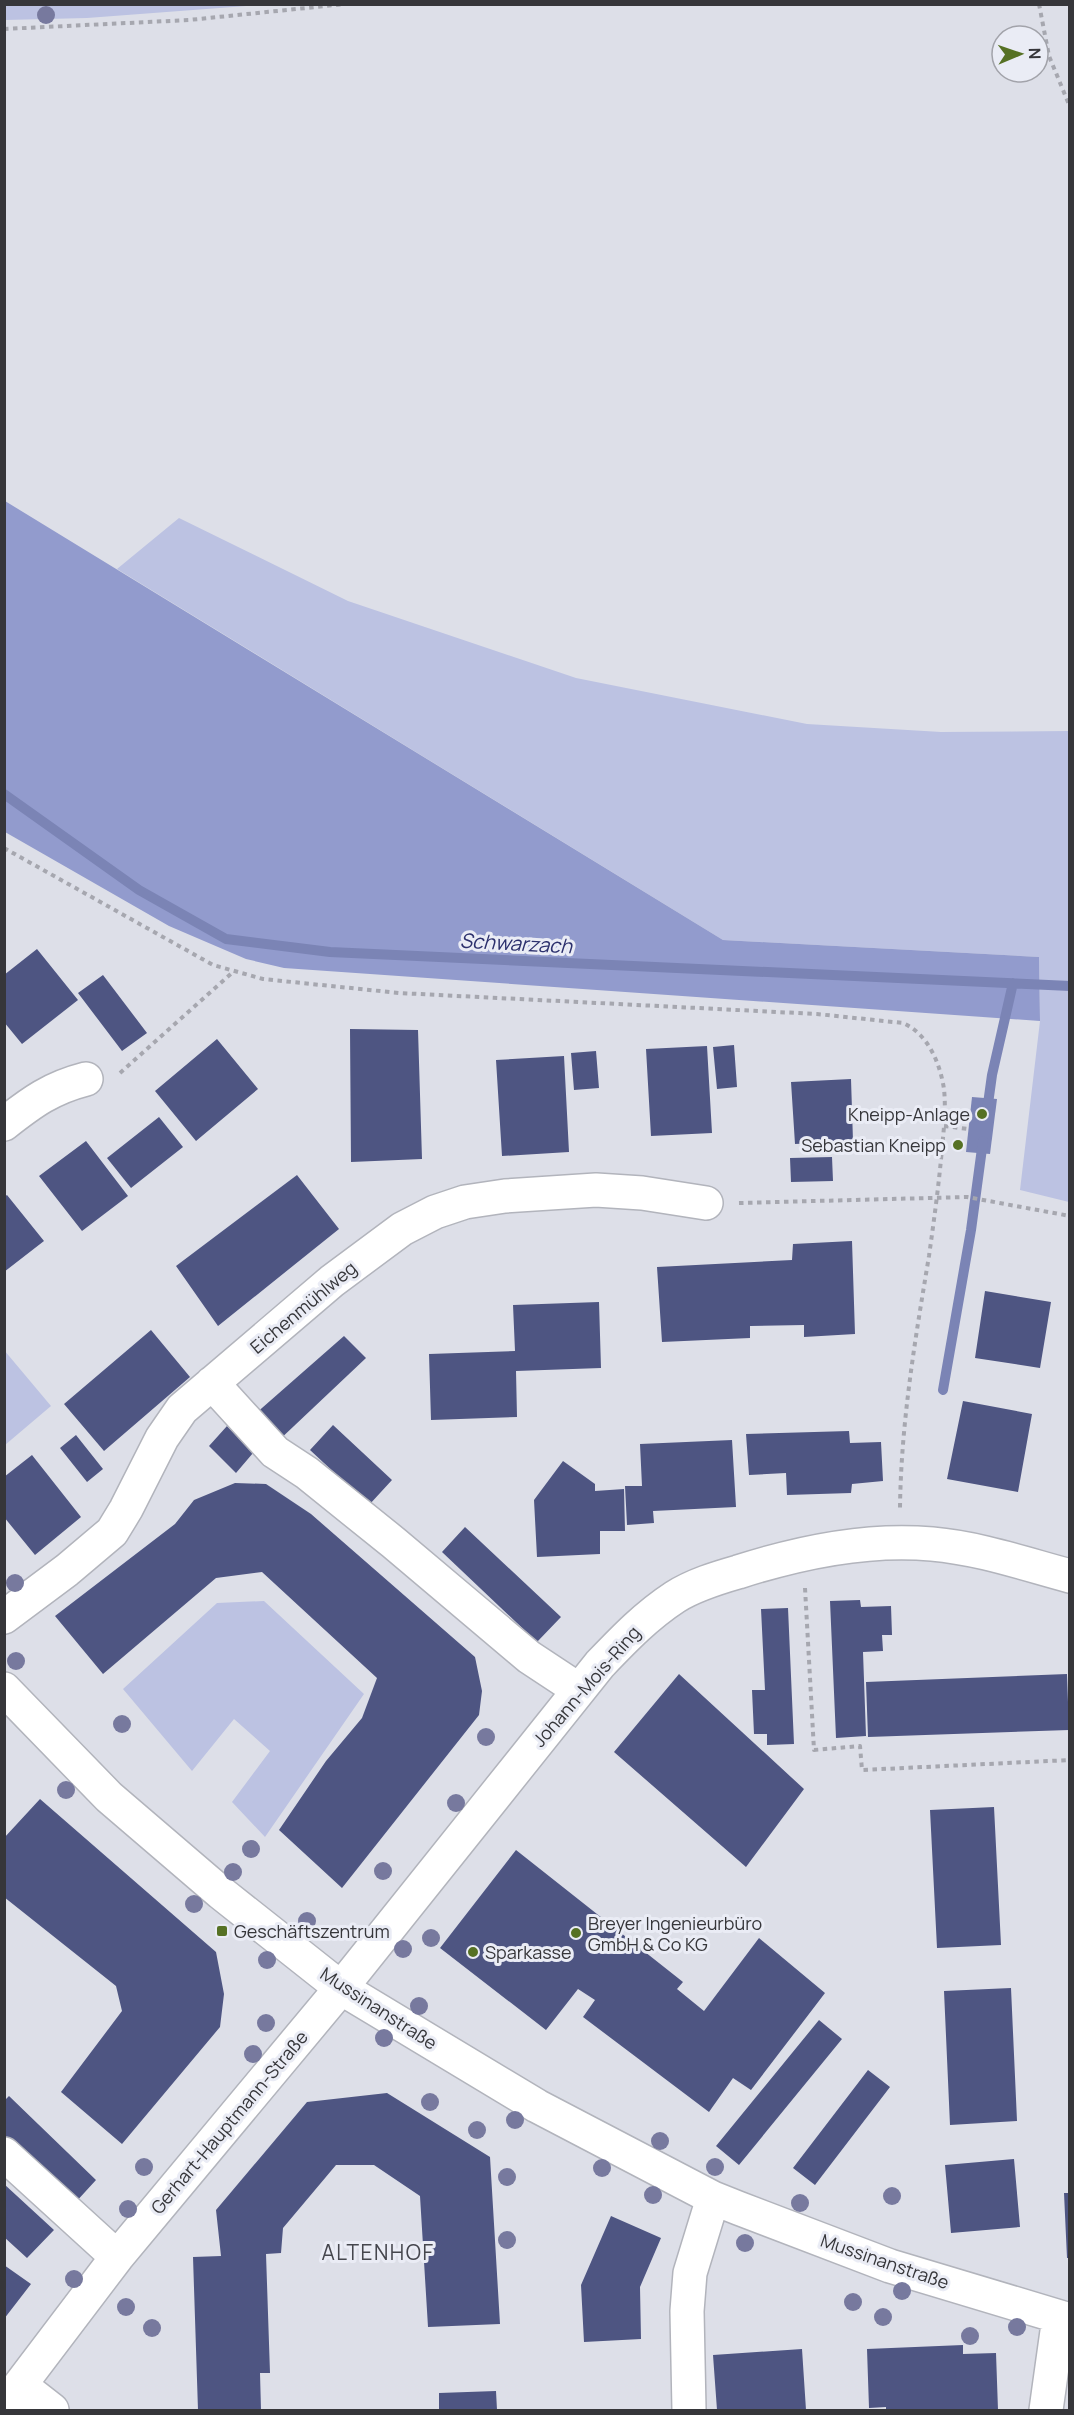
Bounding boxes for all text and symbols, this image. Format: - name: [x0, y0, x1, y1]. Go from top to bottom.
- north arrow: [990, 24, 1050, 84]
- text: N: [1024, 47, 1046, 60]
- water label: Schwarzach: [459, 927, 574, 959]
- place label: Kneipp-Anlage: [848, 1102, 970, 1126]
- marker: Kneipp-Anlage: [975, 1107, 989, 1121]
- place label: Sebastian Kneipp: [801, 1133, 946, 1157]
- marker: Sebastian Kneipp: [951, 1138, 965, 1152]
- street label: Eichenmühlweg: [245, 1256, 361, 1358]
- street label: Johann-Mois-Ring: [527, 1621, 645, 1751]
- place label: Breyer Ingenieurbüro GmbH & Co KG: [588, 1911, 762, 1956]
- place label: Geschäftszentrum: [234, 1919, 390, 1943]
- marker: Geschäftszentrum: [215, 1924, 229, 1938]
- marker: Breyer Ingenieurbüro GmbH & Co KG: [569, 1926, 583, 1940]
- place label: Sparkasse: [485, 1940, 572, 1964]
- marker: Sparkasse: [466, 1945, 480, 1959]
- street label: Mussinanstraße: [316, 1961, 442, 2055]
- street label: Gerhart-Hauptmann-Straße: [145, 2025, 313, 2219]
- street label: Mussinanstraße: [818, 2228, 952, 2294]
- district label: ALTENHOF: [322, 2238, 434, 2266]

